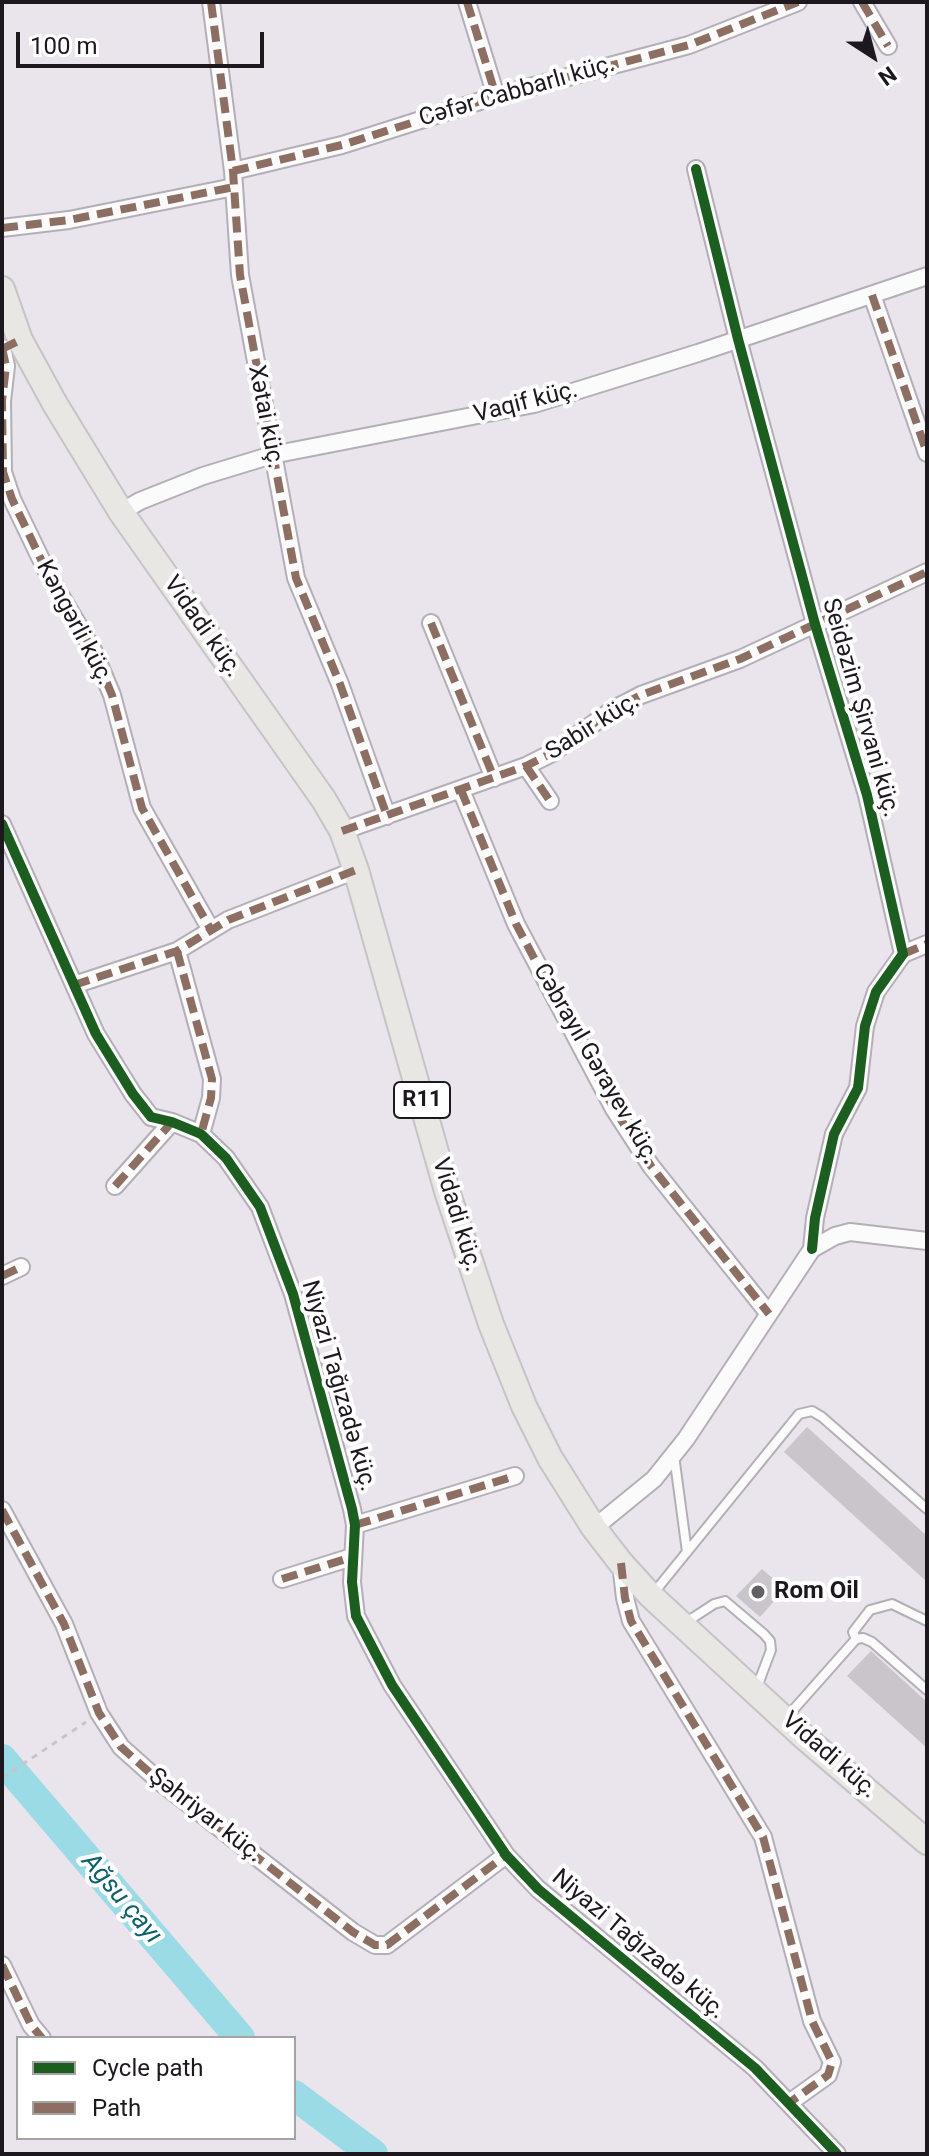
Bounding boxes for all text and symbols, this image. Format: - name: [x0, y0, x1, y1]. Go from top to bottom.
- scale bar: [20, 16, 268, 66]
- north arrow: [833, 16, 913, 96]
- text: 100 m: [30, 32, 97, 60]
- street label: Cəfər Cabbarlı küç.: [416, 50, 618, 134]
- text: N: [874, 61, 901, 90]
- street label: Xətai küç.: [241, 363, 289, 471]
- street label: Vaqif küç.: [471, 376, 581, 430]
- street label: Kəngərli küç.: [29, 556, 119, 690]
- street label: Vidadi küç.: [157, 571, 247, 683]
- street label: Seidəzim Şirvani küç.: [815, 595, 905, 821]
- street label: Sabir küç.: [541, 687, 645, 767]
- street label: Cəbrayıl Gərayev küç.: [526, 959, 664, 1169]
- road number: R11: [394, 1082, 450, 1118]
- street label: Vidadi küç.: [425, 1155, 487, 1275]
- street label: Niyazi Tağızadə küç.: [294, 1277, 382, 1495]
- place label: Rom Oil: [774, 1578, 859, 1606]
- marker: Rom Oil: [749, 1583, 767, 1601]
- street label: Vidadi küç.: [775, 1707, 883, 1805]
- street label: Şəhriyar küç.: [142, 1763, 268, 1869]
- water label: Ağsu çayı: [74, 1847, 168, 1951]
- street label: Niyazi Tağızadə küç.: [545, 1864, 731, 2026]
- legend: [16, 2036, 296, 2140]
- text: Cycle path: [92, 2054, 204, 2082]
- text: Path: [92, 2094, 141, 2122]

